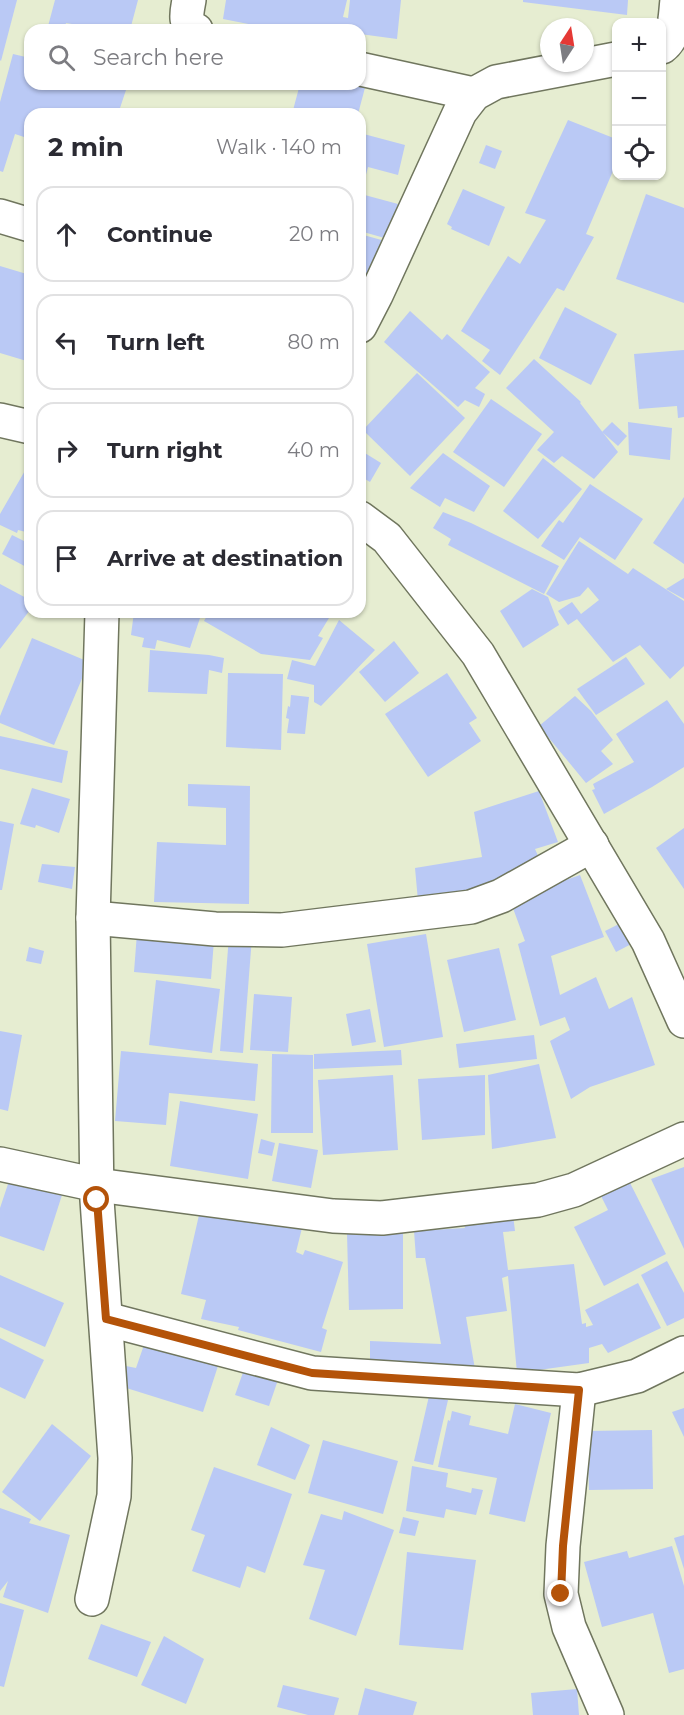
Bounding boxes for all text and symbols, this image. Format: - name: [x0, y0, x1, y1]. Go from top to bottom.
- north arrow: [540, 18, 594, 72]
- map controls: [612, 18, 666, 180]
- button: +: [612, 18, 666, 72]
- search box: [24, 24, 366, 90]
- icon: search: [45, 41, 78, 74]
- text: Search here: [93, 44, 224, 71]
- button: −: [612, 72, 666, 126]
- button: locate: [612, 126, 666, 180]
- text: 2 min: [48, 131, 124, 163]
- text: Walk · 140 m: [216, 135, 342, 159]
- icon: ahead: [50, 218, 83, 251]
- text: Continue: [107, 221, 213, 248]
- text: 20 m: [289, 222, 340, 246]
- icon: left: [50, 326, 83, 359]
- text: Turn left: [107, 329, 205, 356]
- text: 80 m: [288, 330, 340, 354]
- icon: right: [50, 434, 83, 467]
- text: Turn right: [107, 437, 222, 464]
- text: 40 m: [287, 438, 340, 462]
- icon: arrive: [50, 542, 83, 575]
- text: Arrive at destination: [107, 545, 343, 572]
- route start: [83, 1186, 109, 1212]
- route end: [547, 1580, 573, 1606]

